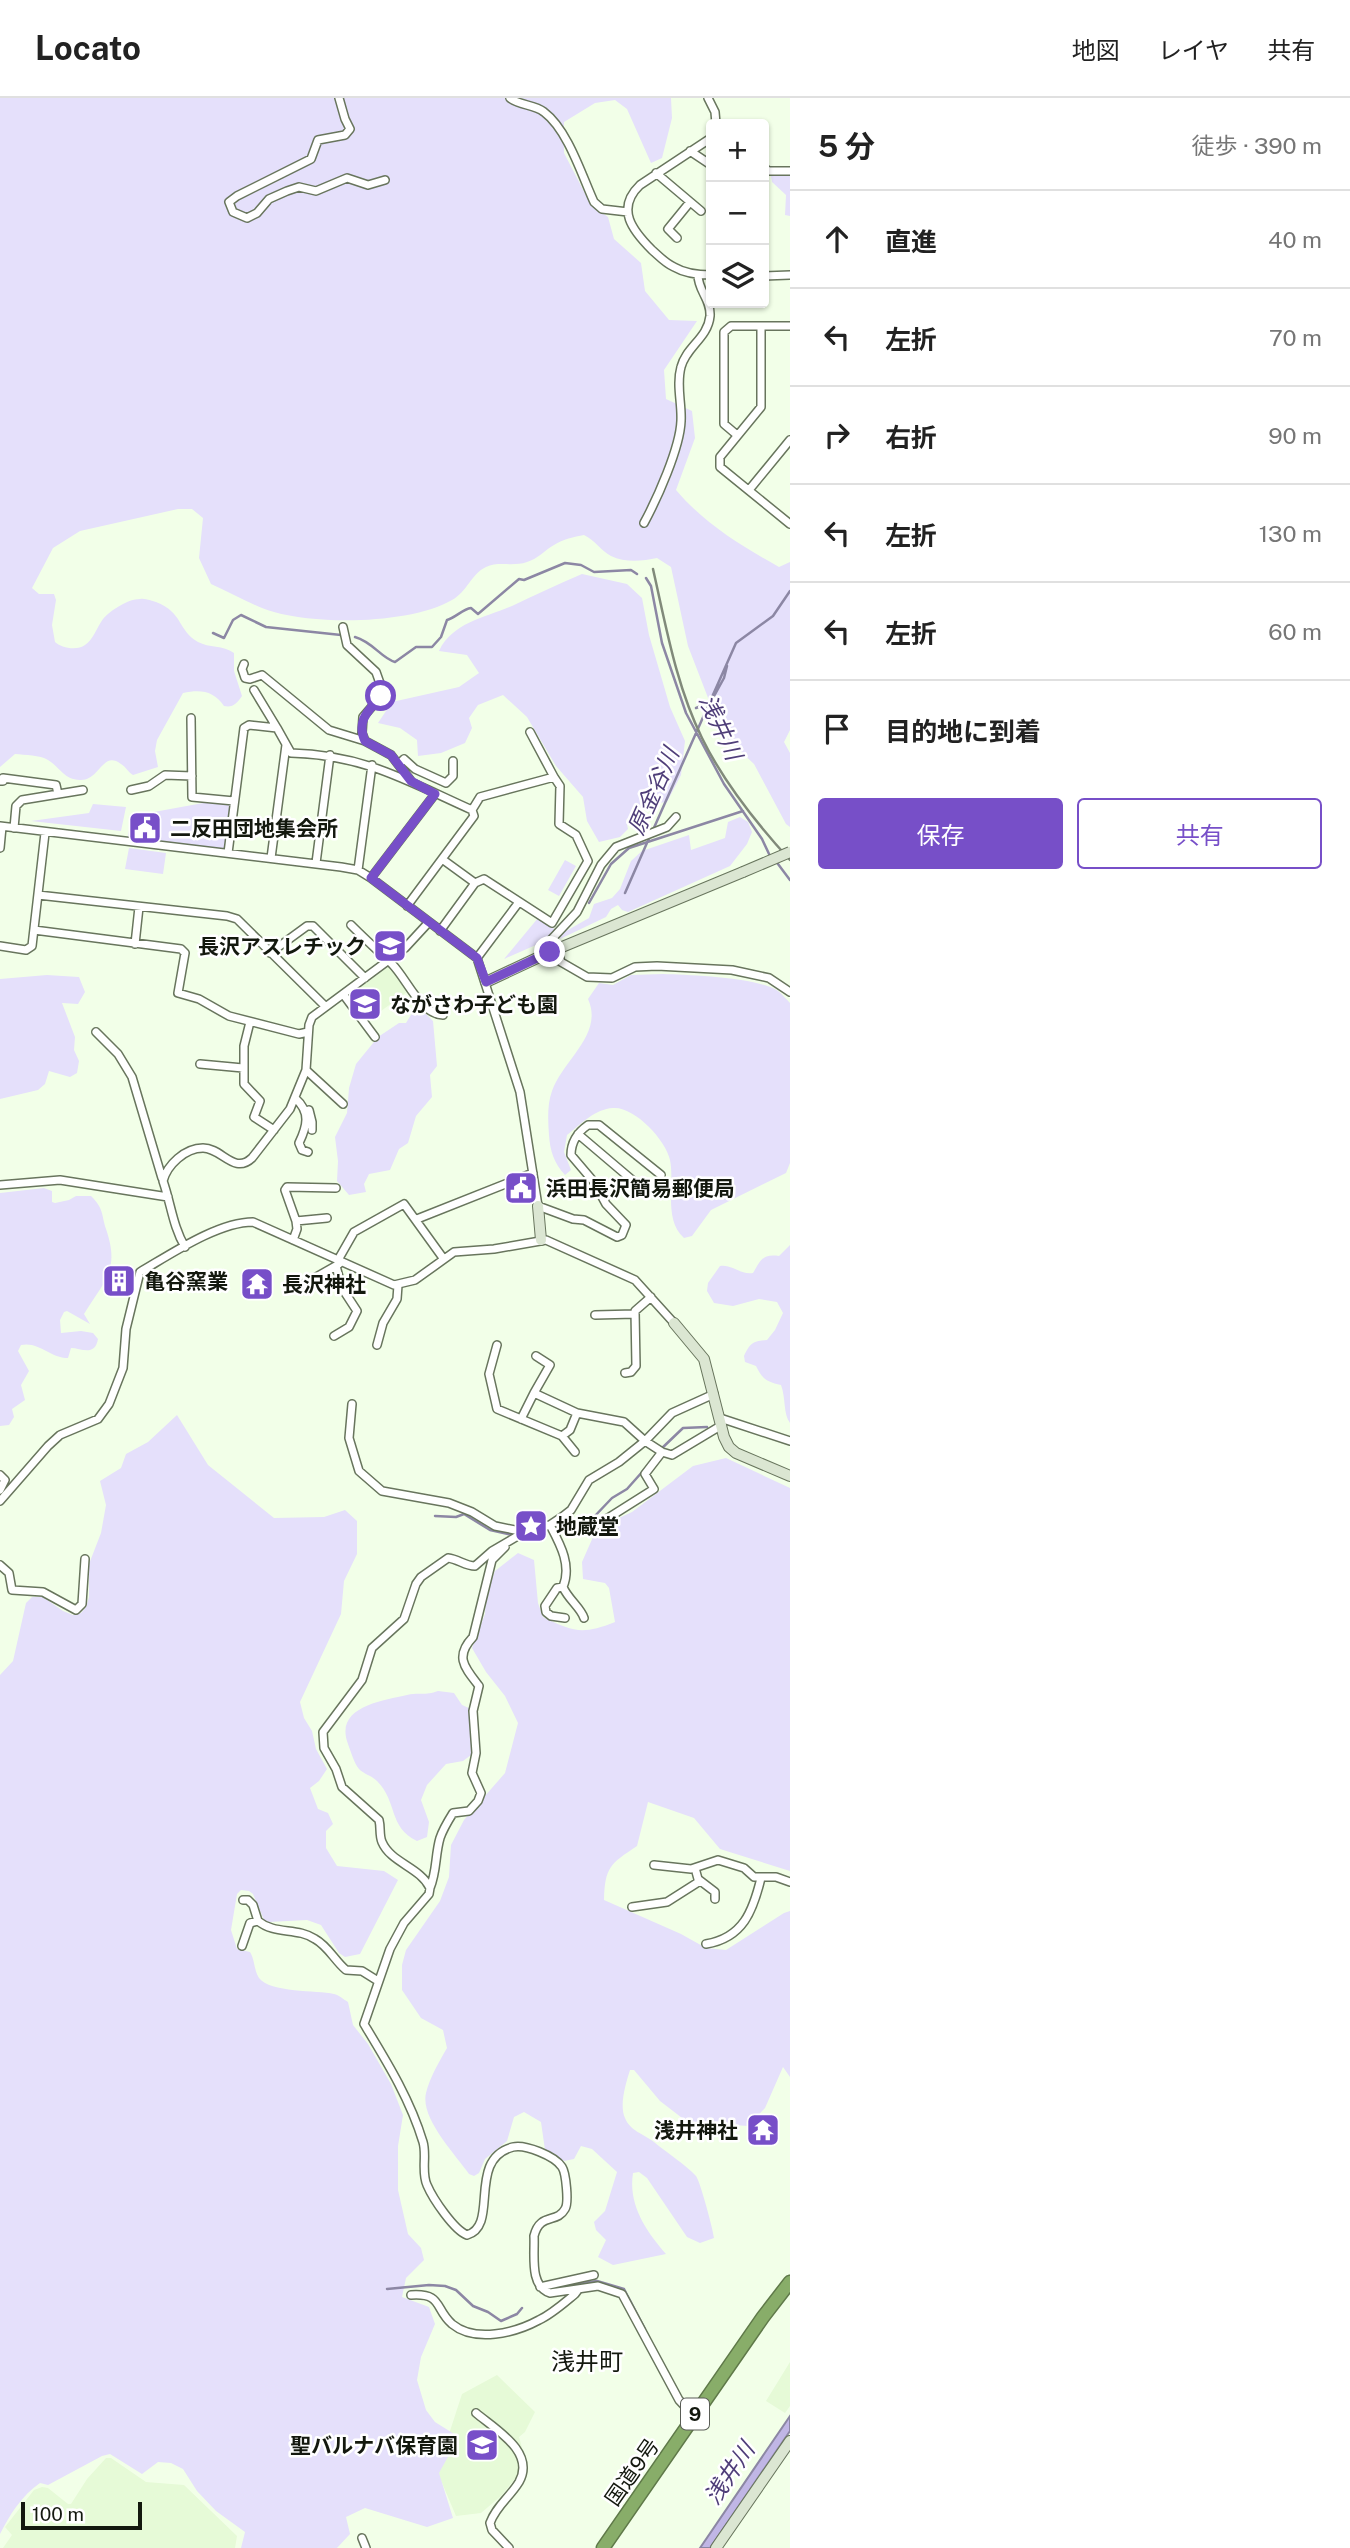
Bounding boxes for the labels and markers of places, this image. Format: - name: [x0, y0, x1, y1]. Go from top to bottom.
- public building icon: 二反田団地集会所: [126, 809, 164, 847]
- place label: 二反田団地集会所: [170, 816, 338, 841]
- school or university icon: 長沢アスレチック: [371, 927, 409, 965]
- place label: 長沢アスレチック: [198, 934, 366, 959]
- school or university icon: ながさわ子ども園: [346, 985, 384, 1023]
- place label: ながさわ子ども園: [390, 992, 558, 1017]
- public building icon: 浜田長沢簡易郵便局: [502, 1169, 540, 1207]
- place label: 浜田長沢簡易郵便局: [546, 1176, 735, 1201]
- building icon: 亀谷窯業: [100, 1262, 138, 1300]
- temple icon: 長沢神社: [238, 1265, 276, 1303]
- place label: 亀谷窯業: [144, 1269, 228, 1294]
- place label: 長沢神社: [282, 1272, 366, 1297]
- place icon: 地蔵堂: [512, 1507, 550, 1545]
- place label: 地蔵堂: [556, 1514, 619, 1539]
- temple icon: 浅井神社: [744, 2111, 782, 2149]
- place label: 浅井神社: [654, 2118, 738, 2143]
- school or university icon: 聖バルナバ保育園: [463, 2426, 501, 2464]
- place label: 聖バルナバ保育園: [290, 2433, 458, 2458]

